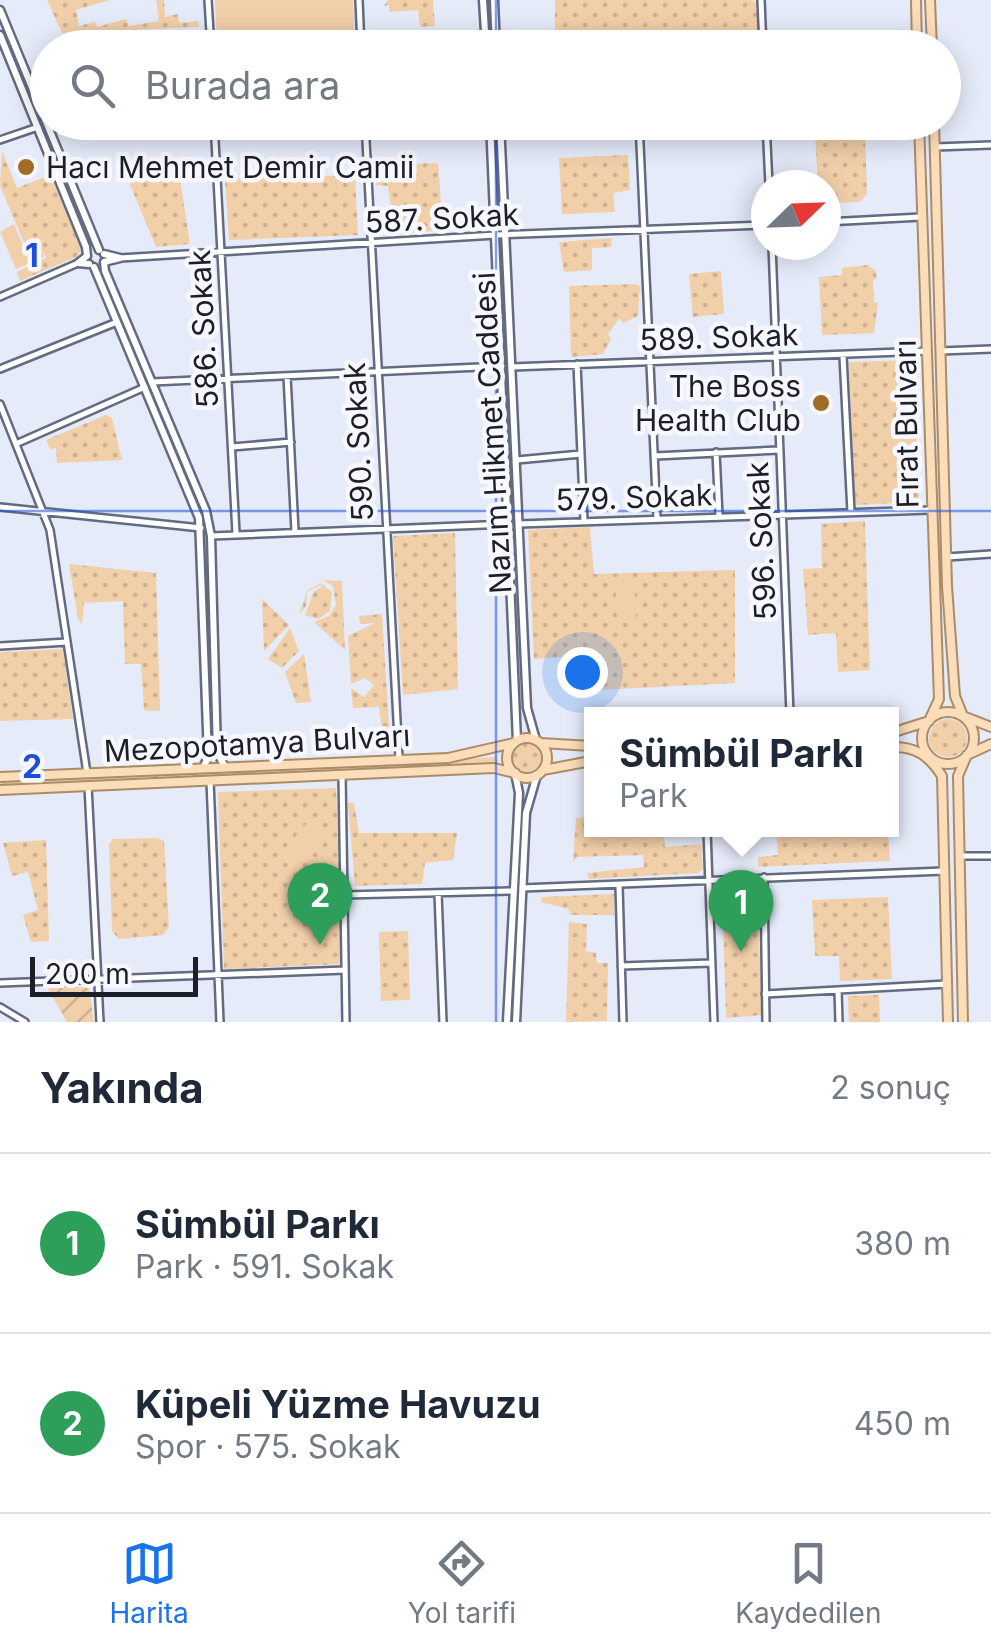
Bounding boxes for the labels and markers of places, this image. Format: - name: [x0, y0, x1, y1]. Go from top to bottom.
- place label: Hacı Mehmet Demir Camii: [46, 149, 414, 185]
- marker: Hacı Mehmet Demir Camii: [15, 156, 37, 178]
- place label: The Boss Health Club: [635, 368, 801, 438]
- marker: The Boss Health Club: [810, 392, 832, 414]
- pin: 2: [288, 862, 352, 945]
- pin: 1: [708, 870, 774, 952]

